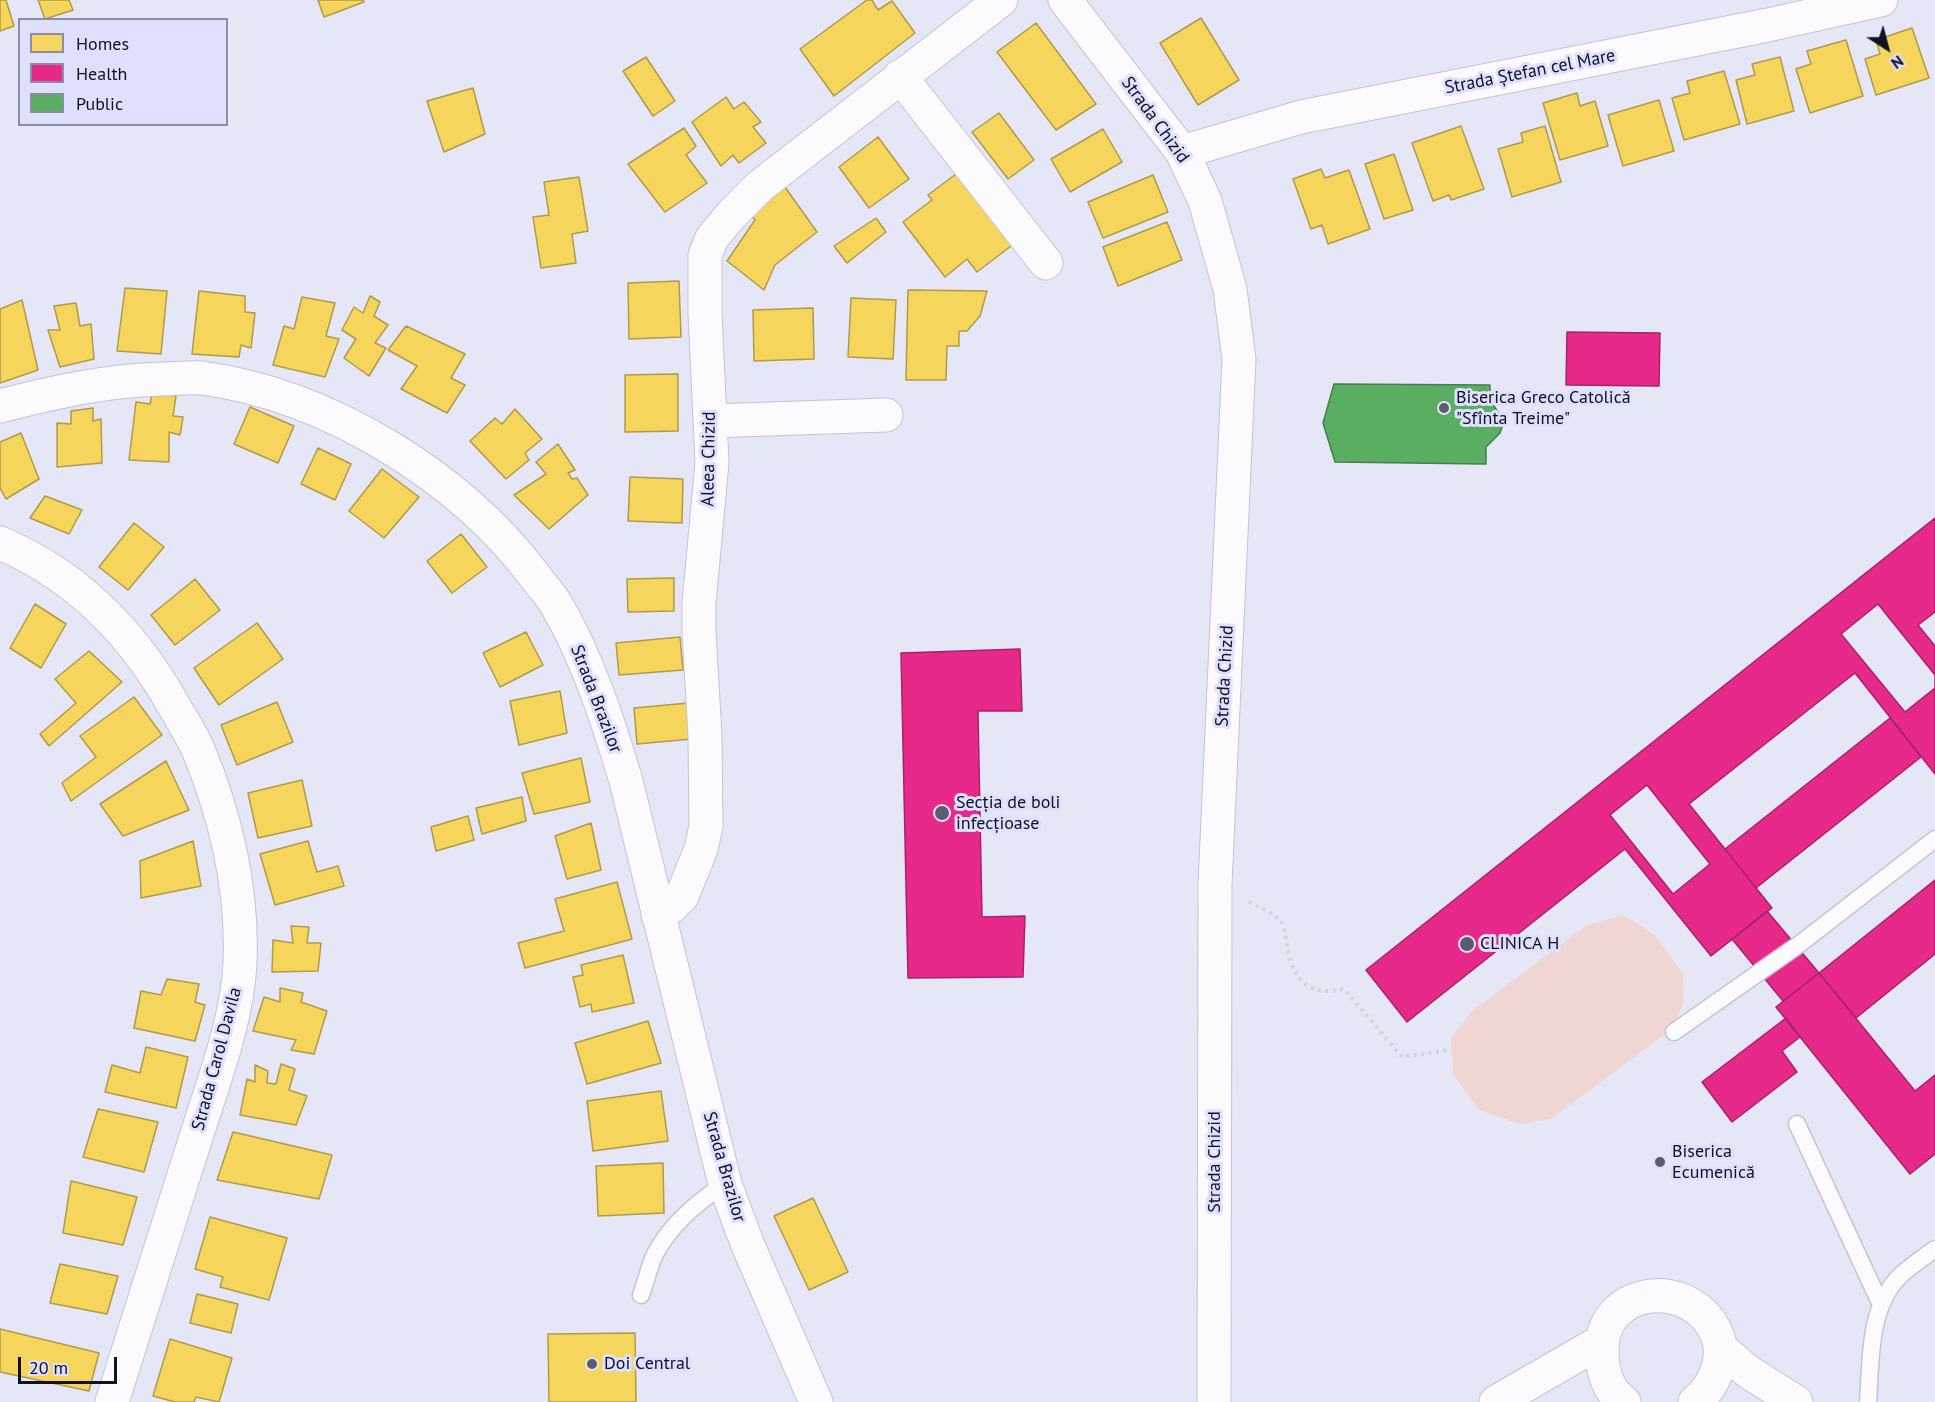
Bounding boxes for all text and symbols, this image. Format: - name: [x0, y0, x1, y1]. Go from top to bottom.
- legend: [18, 18, 228, 126]
- north arrow: [1857, 18, 1917, 78]
- text: Homes: [76, 32, 129, 55]
- street label: Strada Ștefan cel Mare: [1443, 45, 1617, 99]
- text: N: [1887, 51, 1908, 74]
- text: Health: [76, 62, 127, 85]
- street label: Strada Chizid: [1116, 73, 1194, 167]
- text: Public: [76, 92, 123, 115]
- place label: Biserica Greco Catolică "Sfînta Treime": [1456, 387, 1631, 430]
- marker: Biserica Greco Catolică "Sfînta Treime": [1437, 401, 1451, 415]
- street label: Aleea Chizid: [697, 411, 721, 507]
- street label: Strada Chizid: [1212, 625, 1238, 727]
- street label: Strada Brazilor: [566, 642, 626, 756]
- place label: Secția de boli infecțioase: [956, 792, 1060, 834]
- marker: Secția de boli infecțioase: [933, 804, 951, 822]
- place label: CLINICA H: [1480, 933, 1559, 955]
- marker: CLINICA H: [1458, 935, 1476, 953]
- street label: Strada Carol Davila: [188, 985, 246, 1133]
- street label: Strada Brazilor: [698, 1109, 750, 1225]
- street label: Strada Chizid: [1204, 1111, 1226, 1213]
- place label: Biserica Ecumenică: [1672, 1141, 1755, 1184]
- marker: Biserica Ecumenică: [1653, 1155, 1667, 1169]
- scale bar: [21, 1345, 120, 1383]
- place label: Doi Central: [604, 1353, 690, 1375]
- text: 20 m: [29, 1356, 68, 1379]
- marker: Doi Central: [585, 1357, 599, 1371]

